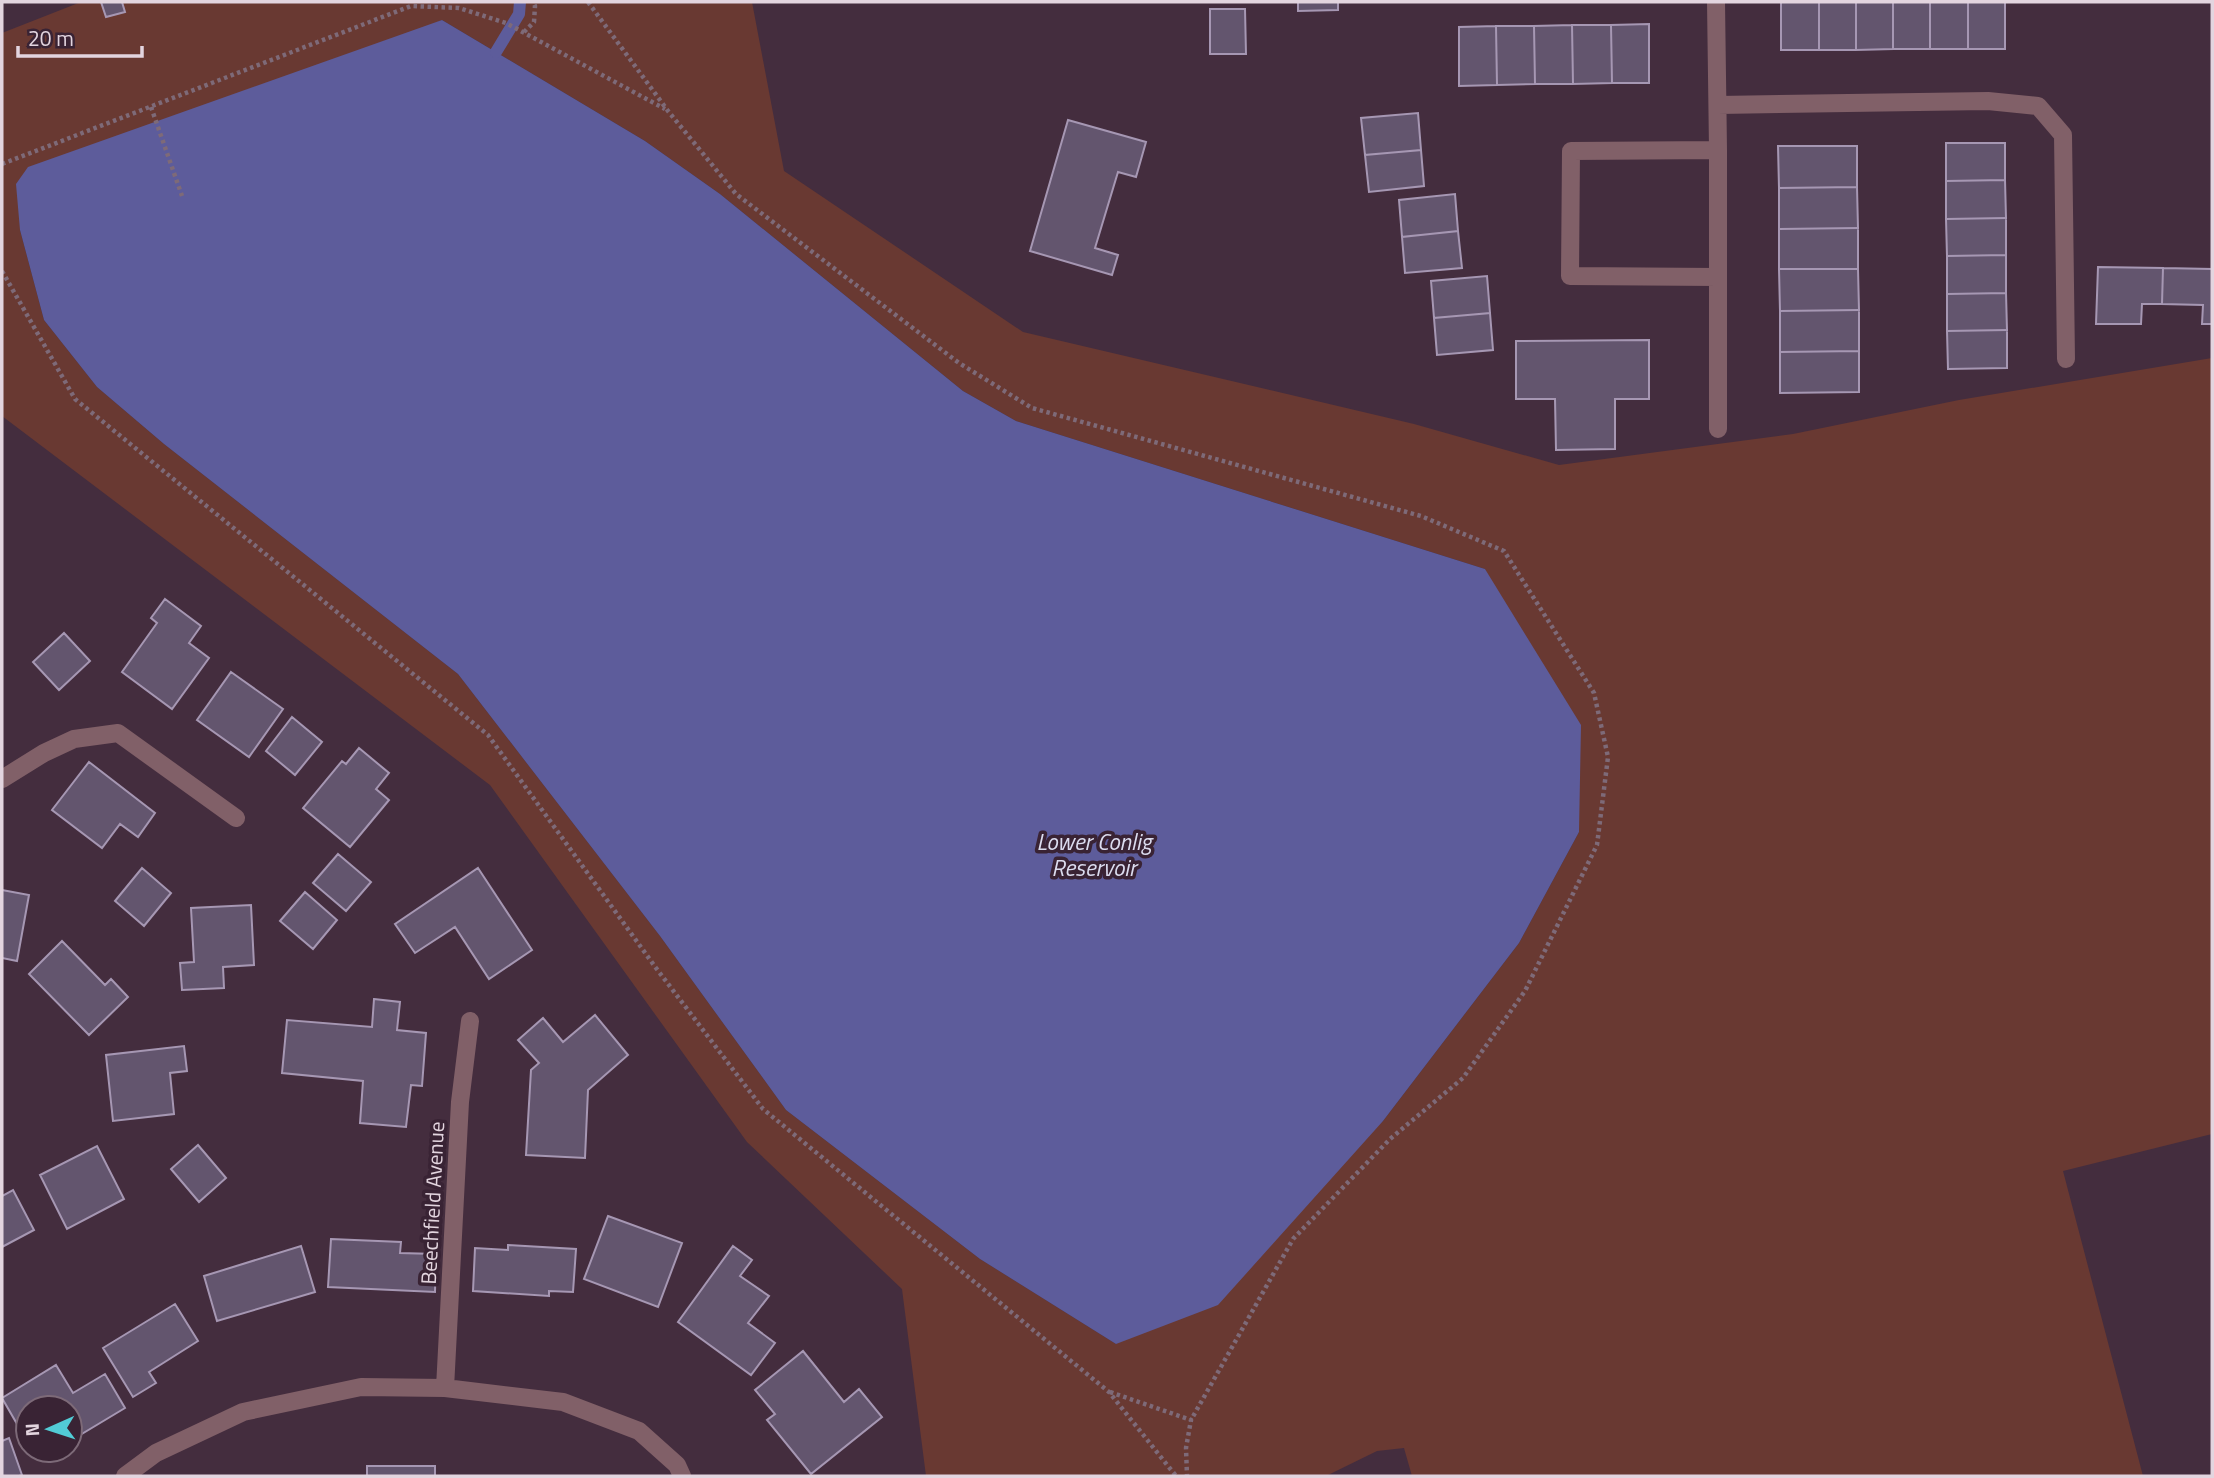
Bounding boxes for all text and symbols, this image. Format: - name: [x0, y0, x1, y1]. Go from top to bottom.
- scale bar: [18, 14, 142, 58]
- text: 20 m: [28, 22, 74, 54]
- water label: Lower Conlig Reservoir: [1036, 824, 1154, 885]
- street label: Beechfield Avenue: [412, 1121, 452, 1285]
- north arrow: [14, 1394, 84, 1464]
- text: N: [17, 1423, 46, 1437]

